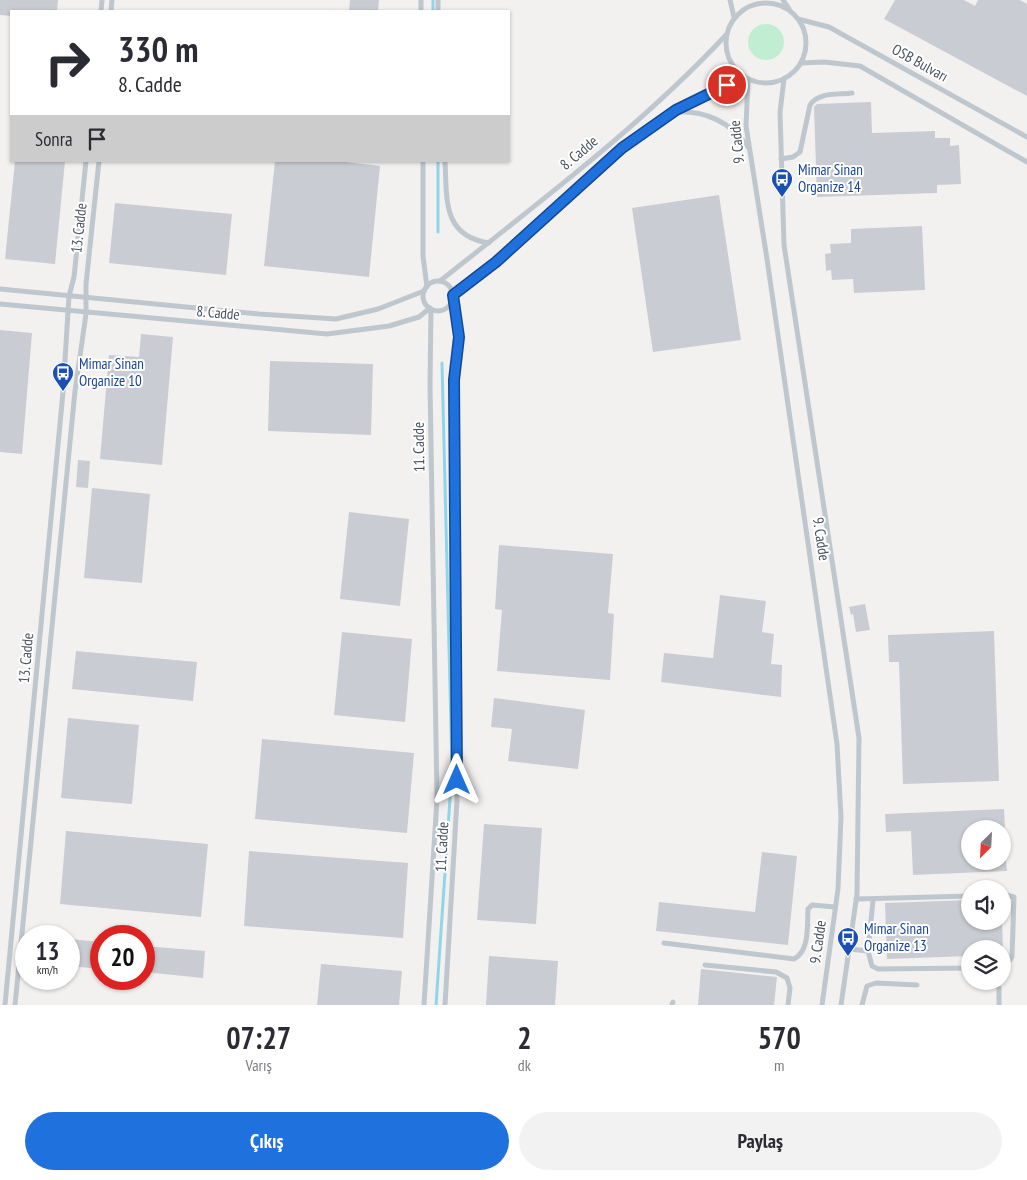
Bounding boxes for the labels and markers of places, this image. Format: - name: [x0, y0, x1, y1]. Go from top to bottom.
- pin: [706, 64, 748, 106]
- place label: Mimar Sinan Organize 14: [798, 160, 863, 196]
- bus stop icon: Mimar Sinan Organize 14: [770, 167, 794, 198]
- place label: Mimar Sinan Organize 10: [79, 354, 144, 390]
- bus stop icon: Mimar Sinan Organize 10: [51, 361, 75, 392]
- place label: Mimar Sinan Organize 13: [864, 919, 929, 955]
- bus stop icon: Mimar Sinan Organize 13: [836, 926, 860, 957]

